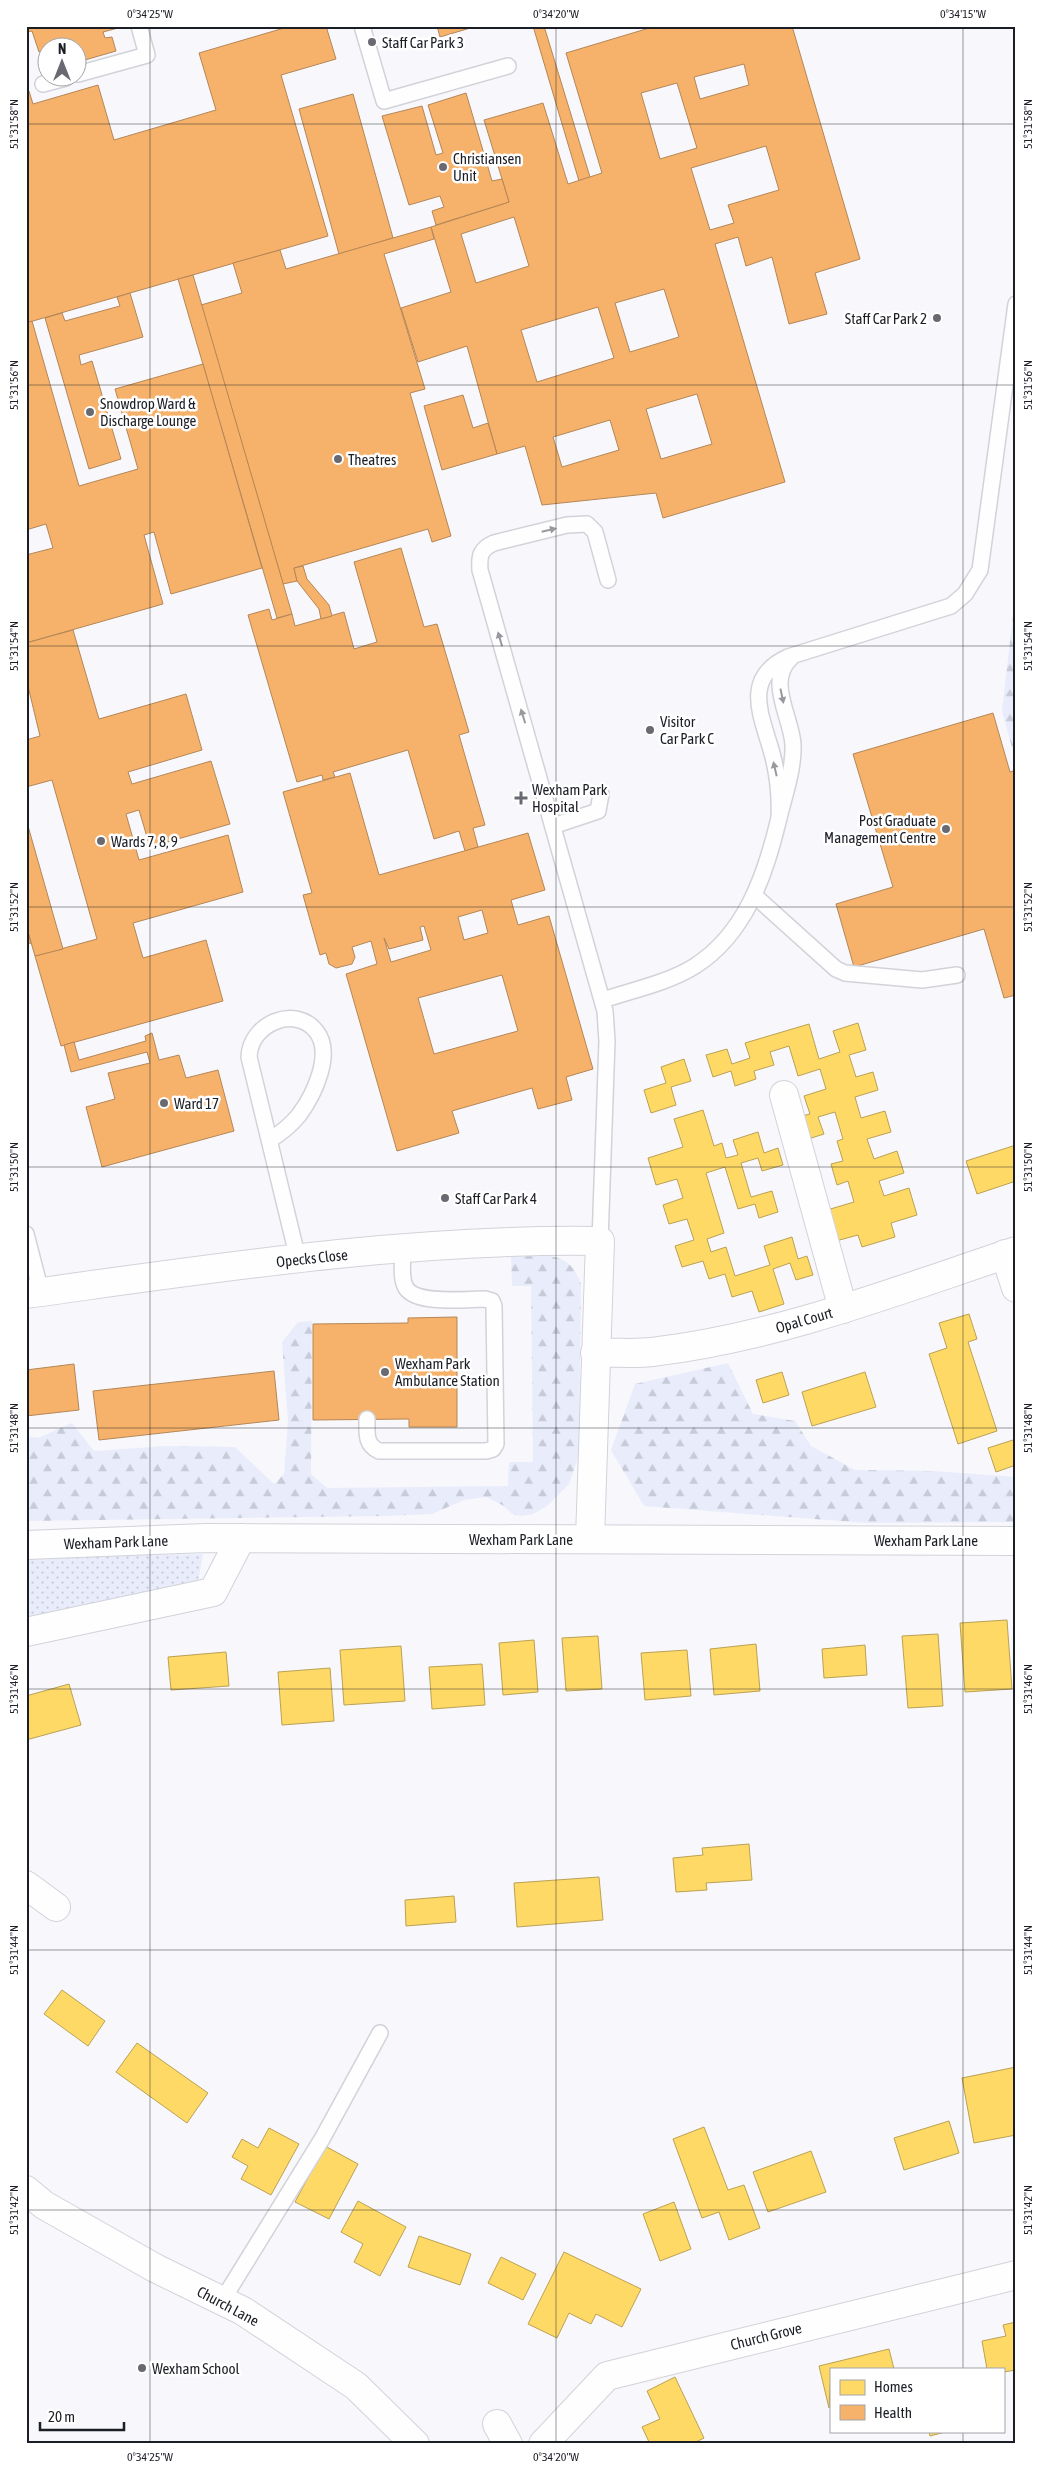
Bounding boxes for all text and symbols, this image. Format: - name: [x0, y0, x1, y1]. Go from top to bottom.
- text: 0°34'25"W: [127, 7, 173, 21]
- text: 0°34'20"W: [533, 7, 579, 21]
- text: 0°34'15"W: [940, 7, 986, 21]
- place label: Staff Car Park 3: [382, 34, 464, 51]
- marker: Staff Car Park 3: [366, 36, 378, 48]
- north arrow: [38, 38, 88, 88]
- text: N: [58, 41, 66, 57]
- text: 51°31'58"N: [7, 99, 21, 149]
- text: 51°31'58"N: [1021, 99, 1035, 149]
- place label: Christiansen Unit: [453, 150, 522, 184]
- marker: Christiansen Unit: [437, 161, 449, 173]
- place label: Staff Car Park 2: [845, 310, 927, 327]
- marker: Staff Car Park 2: [931, 312, 943, 324]
- text: 51°31'56"N: [7, 360, 21, 410]
- text: 51°31'56"N: [1021, 360, 1035, 410]
- place label: Snowdrop Ward & Discharge Lounge: [100, 395, 196, 429]
- marker: Snowdrop Ward & Discharge Lounge: [84, 406, 96, 418]
- place label: Theatres: [348, 451, 396, 468]
- marker: Theatres: [332, 453, 344, 465]
- one-way arrow: [541, 526, 556, 534]
- text: 51°31'54"N: [7, 621, 21, 671]
- text: 51°31'54"N: [1021, 621, 1035, 671]
- one-way arrow: [496, 631, 504, 646]
- one-way arrow: [778, 689, 786, 704]
- one-way arrow: [518, 708, 526, 723]
- place label: Visitor Car Park C: [660, 713, 714, 747]
- marker: Visitor Car Park C: [644, 724, 656, 736]
- one-way arrow: [771, 761, 779, 777]
- place label: Wexham Park Hospital: [532, 781, 608, 815]
- marker: Wexham Park Hospital: [514, 791, 528, 805]
- place label: Post Graduate Management Centre: [824, 812, 936, 846]
- marker: Post Graduate Management Centre: [940, 823, 952, 835]
- place label: Wards 7, 8, 9: [111, 833, 178, 850]
- marker: Wards 7, 8, 9: [95, 835, 107, 847]
- text: 51°31'52"N: [7, 882, 21, 932]
- text: 51°31'52"N: [1021, 882, 1035, 932]
- place label: Ward 17: [174, 1095, 219, 1112]
- marker: Ward 17: [158, 1097, 170, 1109]
- text: 51°31'50"N: [7, 1142, 21, 1192]
- text: 51°31'50"N: [1021, 1142, 1035, 1192]
- place label: Staff Car Park 4: [455, 1190, 537, 1207]
- marker: Staff Car Park 4: [439, 1192, 451, 1204]
- street label: Opecks Close: [275, 1246, 349, 1270]
- street label: Opal Court: [774, 1304, 834, 1336]
- place label: Wexham Park Ambulance Station: [395, 1355, 500, 1389]
- marker: Wexham Park Ambulance Station: [379, 1366, 391, 1378]
- text: 51°31'48"N: [7, 1403, 21, 1453]
- text: 51°31'48"N: [1021, 1403, 1035, 1453]
- street label: Wexham Park Lane: [469, 1531, 573, 1548]
- street label: Wexham Park Lane: [64, 1532, 169, 1552]
- street label: Wexham Park Lane: [874, 1532, 978, 1549]
- text: 51°31'46"N: [7, 1664, 21, 1714]
- text: 51°31'46"N: [1021, 1664, 1035, 1714]
- text: 51°31'44"N: [7, 1925, 21, 1975]
- text: 51°31'44"N: [1021, 1925, 1035, 1975]
- text: 51°31'42"N: [7, 2185, 21, 2235]
- text: 51°31'42"N: [1021, 2185, 1035, 2235]
- street label: Church Lane: [194, 2283, 262, 2329]
- street label: Church Grove: [729, 2319, 804, 2353]
- place label: Wexham School: [152, 2360, 239, 2377]
- marker: Wexham School: [136, 2362, 148, 2374]
- legend: [830, 2368, 1004, 2432]
- text: Homes: [874, 2378, 913, 2395]
- scale bar: [40, 2400, 124, 2432]
- text: Health: [874, 2404, 912, 2421]
- text: 20 m: [48, 2408, 75, 2425]
- text: 0°34'25"W: [127, 2450, 173, 2464]
- text: 0°34'20"W: [533, 2450, 579, 2464]

